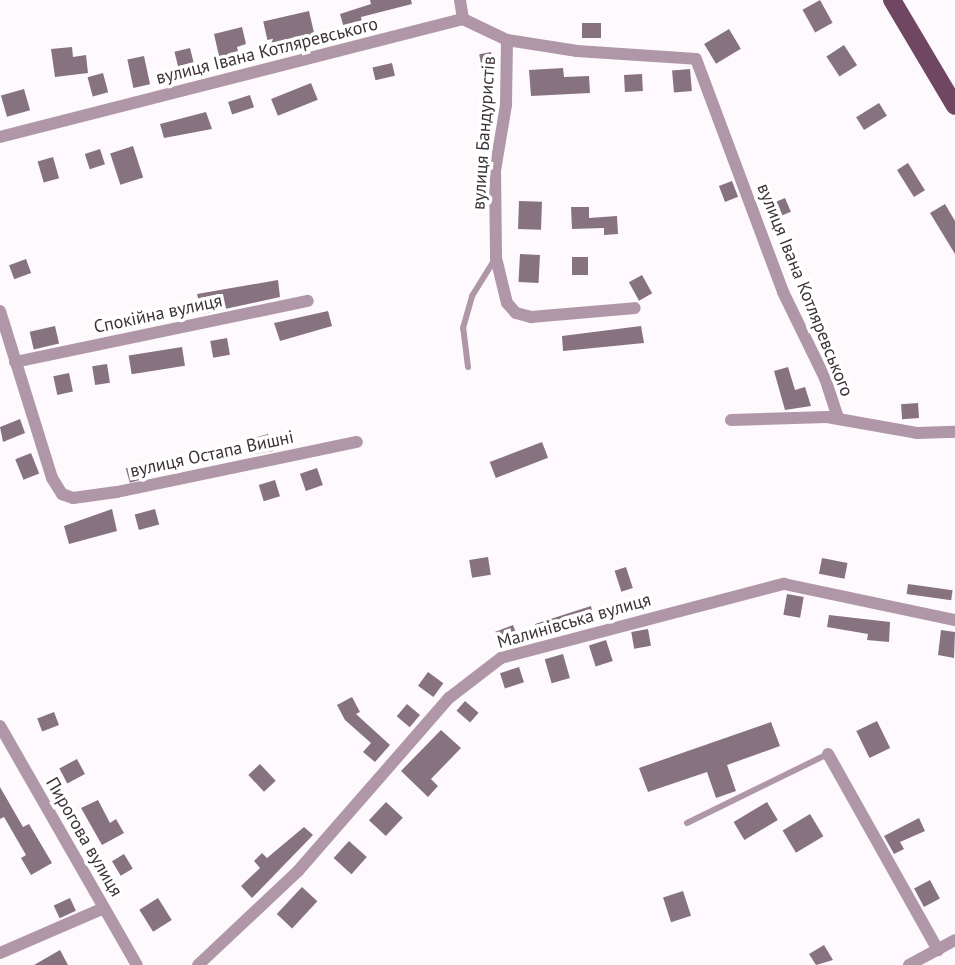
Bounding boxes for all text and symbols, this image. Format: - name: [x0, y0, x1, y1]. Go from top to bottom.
- street label: вулиця Івана Котляревського: [154, 13, 380, 89]
- street label: вулиця Бандуристів: [468, 55, 500, 211]
- street label: вулиця Івана Котляревського: [752, 180, 858, 400]
- street label: Спокійна вулиця: [92, 290, 224, 338]
- street label: вулиця Остапа Вишні: [128, 426, 296, 482]
- street label: Малинівська вулиця: [495, 589, 653, 653]
- street label: Пирогова вулиця: [41, 773, 127, 901]

